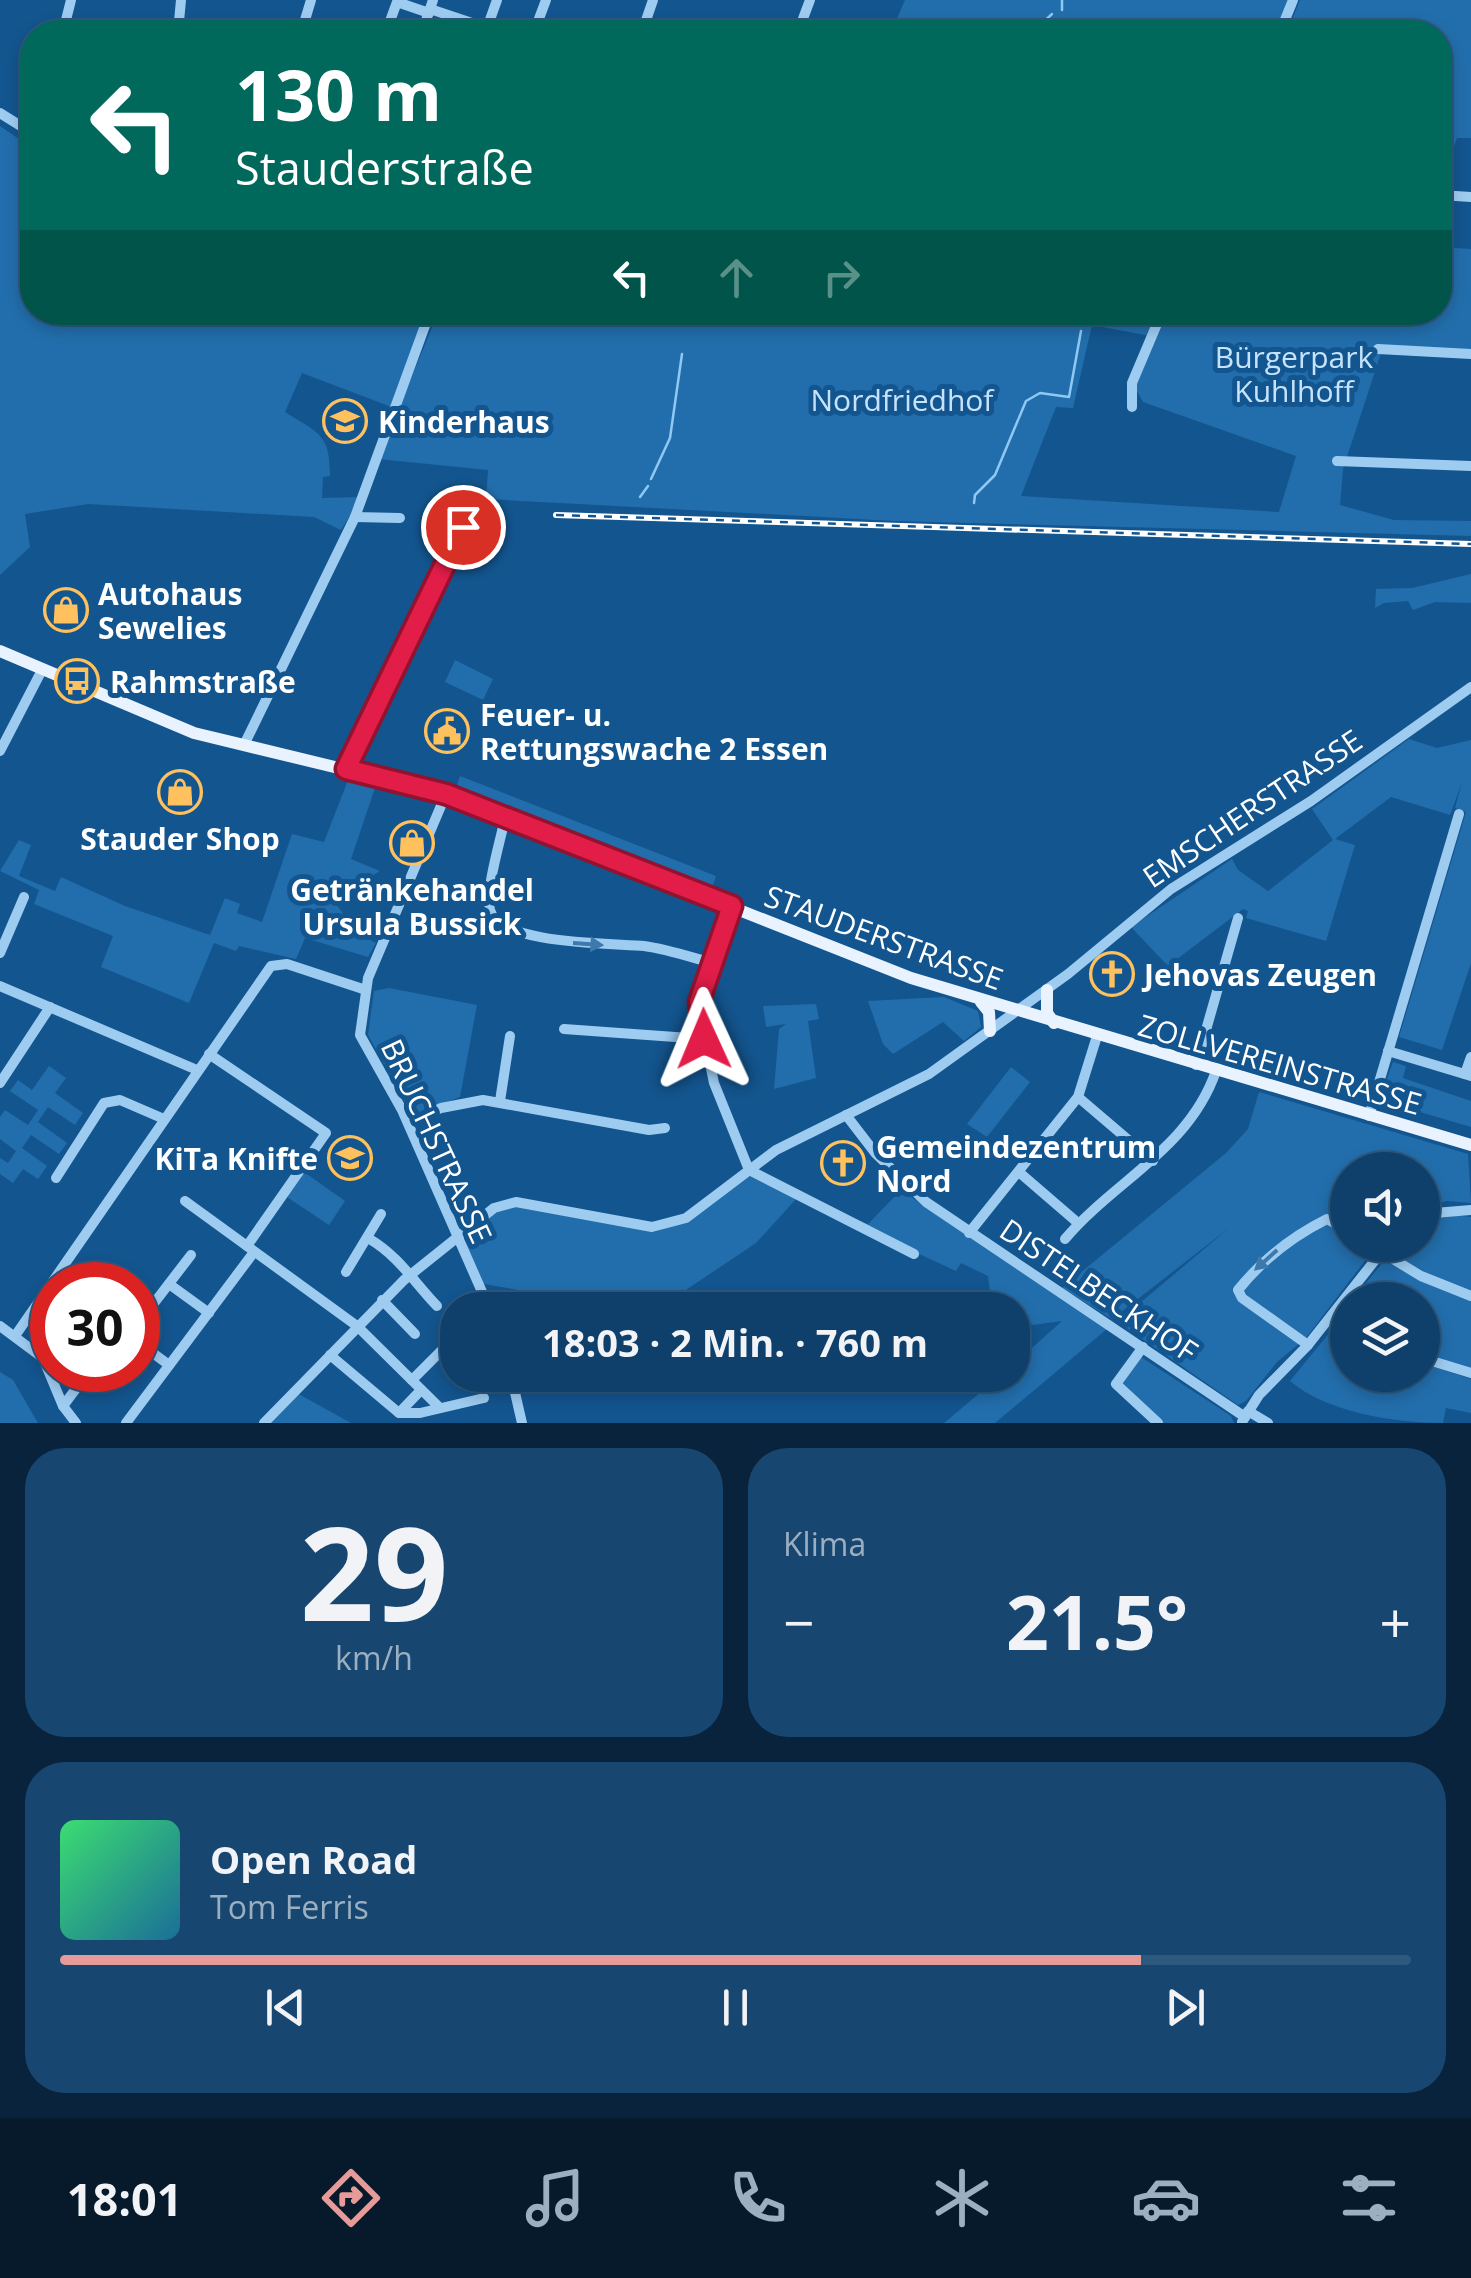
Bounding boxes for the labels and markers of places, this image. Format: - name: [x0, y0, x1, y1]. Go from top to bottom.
- school or university icon: Kinderhaus: [322, 398, 368, 444]
- place label: Kinderhaus: [378, 401, 550, 442]
- pin: [421, 485, 506, 570]
- place label: Autohaus Sewelies: [98, 573, 242, 648]
- shop icon: Autohaus Sewelies: [43, 587, 89, 633]
- bus stop icon: Rahmstraße: [54, 658, 100, 704]
- place label: Rahmstraße: [110, 661, 296, 702]
- place label: Feuer- u. Rettungswache 2 Essen: [480, 694, 828, 769]
- public building icon: Feuer- u. Rettungswache 2 Essen: [424, 708, 470, 754]
- shop icon: Stauder Shop: [157, 769, 203, 815]
- place label: Stauder Shop: [80, 818, 280, 859]
- shop icon: Getränkehandel Ursula Bussick: [389, 820, 435, 866]
- place label: Getränkehandel Ursula Bussick: [290, 869, 534, 944]
- church icon: Jehovas Zeugen: [1089, 951, 1135, 997]
- place label: Jehovas Zeugen: [1141, 954, 1377, 995]
- place label: Gemeindezentrum Nord: [876, 1126, 1156, 1201]
- school or university icon: KiTa Knifte: [327, 1135, 373, 1181]
- place label: KiTa Knifte: [154, 1138, 318, 1179]
- church icon: Gemeindezentrum Nord: [820, 1140, 866, 1186]

